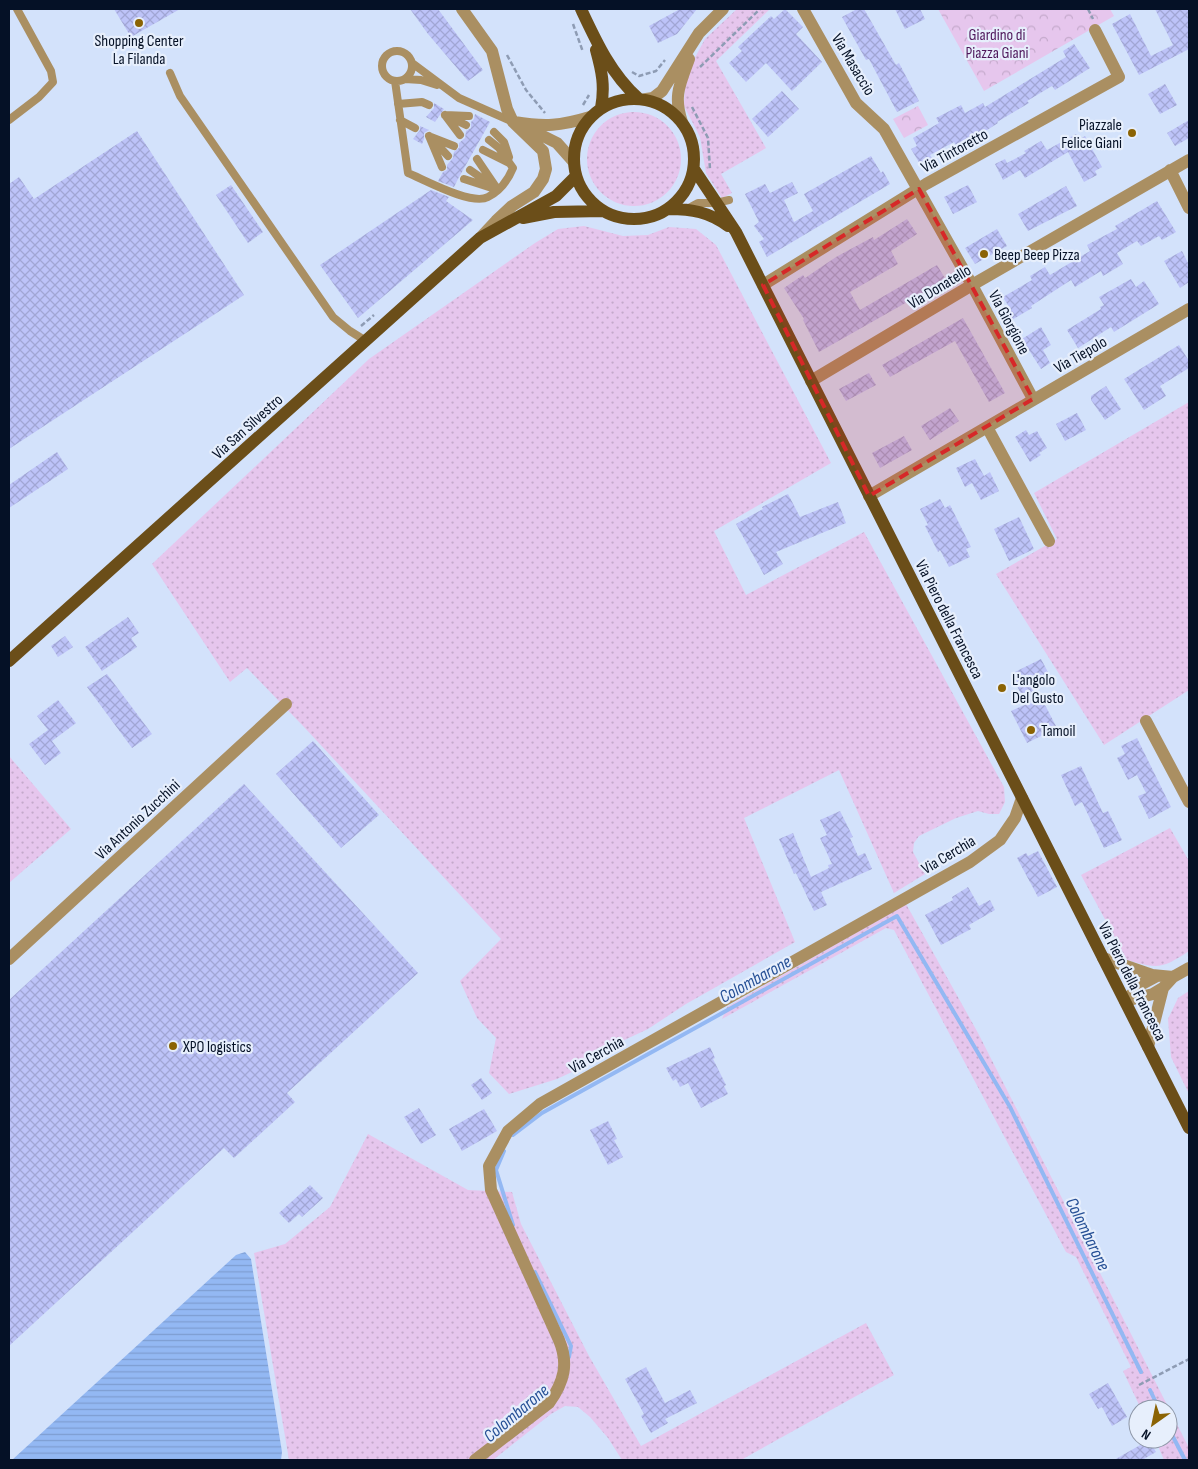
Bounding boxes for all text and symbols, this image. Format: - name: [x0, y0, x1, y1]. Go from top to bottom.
- marker: Shopping Center La Filanda: [133, 17, 145, 29]
- park label: Giardino di Piazza Giani: [965, 26, 1029, 63]
- street label: Via Masaccio: [827, 30, 879, 99]
- place label: Shopping Center La Filanda: [94, 32, 184, 69]
- place label: Piazzale Felice Giani: [1061, 116, 1122, 153]
- street label: Via Tintoretto: [918, 125, 992, 177]
- marker: Piazzale Felice Giani: [1126, 127, 1138, 139]
- place label: Beep Beep Pizza: [994, 246, 1080, 265]
- marker: Beep Beep Pizza: [978, 248, 990, 260]
- street label: Via Donatello: [905, 261, 975, 314]
- street label: Via Giorgione: [984, 287, 1033, 358]
- street label: Via Tiepolo: [1051, 333, 1110, 378]
- street label: Via San Silvestro: [209, 391, 287, 464]
- street label: Via Piero della Francesca: [911, 557, 987, 682]
- place label: L'angolo Del Gusto: [1012, 671, 1064, 708]
- marker: L'angolo Del Gusto: [996, 682, 1008, 694]
- place label: Tamoil: [1041, 722, 1075, 741]
- marker: Tamoil: [1025, 724, 1037, 736]
- street label: Via Antonio Zucchini: [92, 776, 184, 864]
- street label: Via Cerchia: [918, 832, 979, 879]
- street label: Via Piero della Francesca: [1094, 919, 1170, 1044]
- water label: Colombarone: [716, 951, 795, 1008]
- street label: Via Cerchia: [566, 1033, 627, 1078]
- place label: XPO logistics: [182, 1038, 252, 1057]
- marker: XPO logistics: [167, 1040, 179, 1052]
- water label: Colombarone: [1061, 1194, 1114, 1274]
- water label: Colombarone: [479, 1380, 553, 1447]
- north arrow: [1128, 1399, 1178, 1449]
- text: N: [1138, 1425, 1154, 1444]

